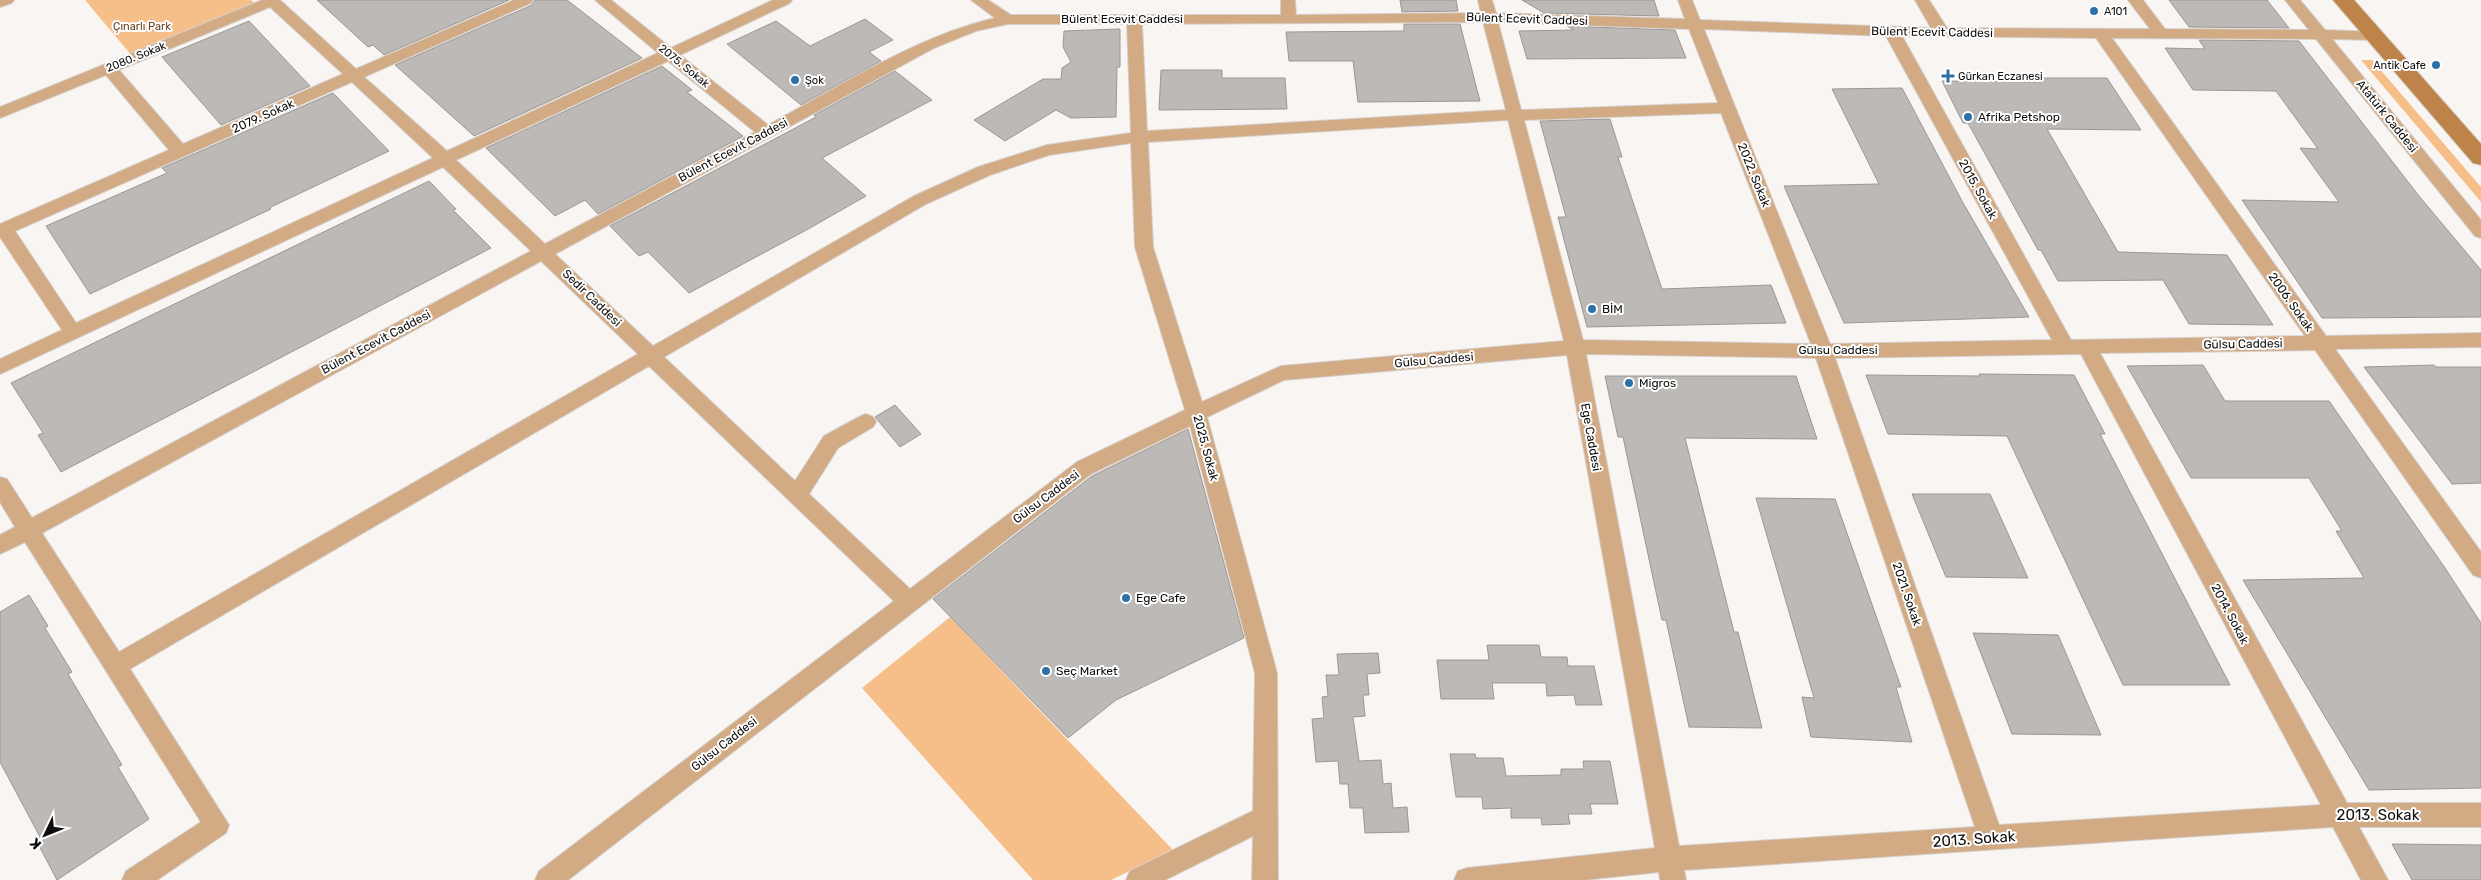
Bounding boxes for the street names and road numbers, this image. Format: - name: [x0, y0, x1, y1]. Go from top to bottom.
- street label: Bülent Ecevit Caddesi: [1466, 10, 1588, 28]
- street label: Bülent Ecevit Caddesi: [1061, 12, 1183, 26]
- street label: Bülent Ecevit Caddesi: [1871, 24, 1993, 40]
- street label: 2080. Sokak: [104, 39, 168, 75]
- street label: 2075. Sokak: [656, 42, 712, 91]
- street label: Atatürk Caddesi: [2354, 77, 2421, 155]
- street label: 2079. Sokak: [230, 96, 297, 136]
- street label: Bülent Ecevit Caddesi: [676, 115, 790, 185]
- street label: 2022. Sokak: [1735, 141, 1774, 210]
- street label: 2015. Sokak: [1956, 157, 2001, 222]
- street label: Sedir Caddesi: [560, 267, 624, 330]
- street label: 2006. Sokak: [2266, 270, 2317, 335]
- street label: Bülent Ecevit Caddesi: [319, 307, 433, 377]
- street label: Gülsu Caddesi: [2203, 336, 2283, 352]
- street label: Gülsu Caddesi: [1798, 343, 1878, 357]
- street label: Gülsu Caddesi: [1394, 350, 1474, 370]
- street label: Ege Caddesi: [1578, 402, 1604, 472]
- street label: 2025. Sokak: [1190, 413, 1222, 483]
- street label: Gülsu Caddesi: [1010, 468, 1082, 526]
- street label: 2021. Sokak: [1890, 560, 1925, 628]
- street label: 2014. Sokak: [2208, 581, 2252, 647]
- street label: Gülsu Caddesi: [688, 714, 760, 774]
- street label: 2013. Sokak: [2337, 806, 2420, 824]
- street label: 2013. Sokak: [1932, 827, 2016, 851]

